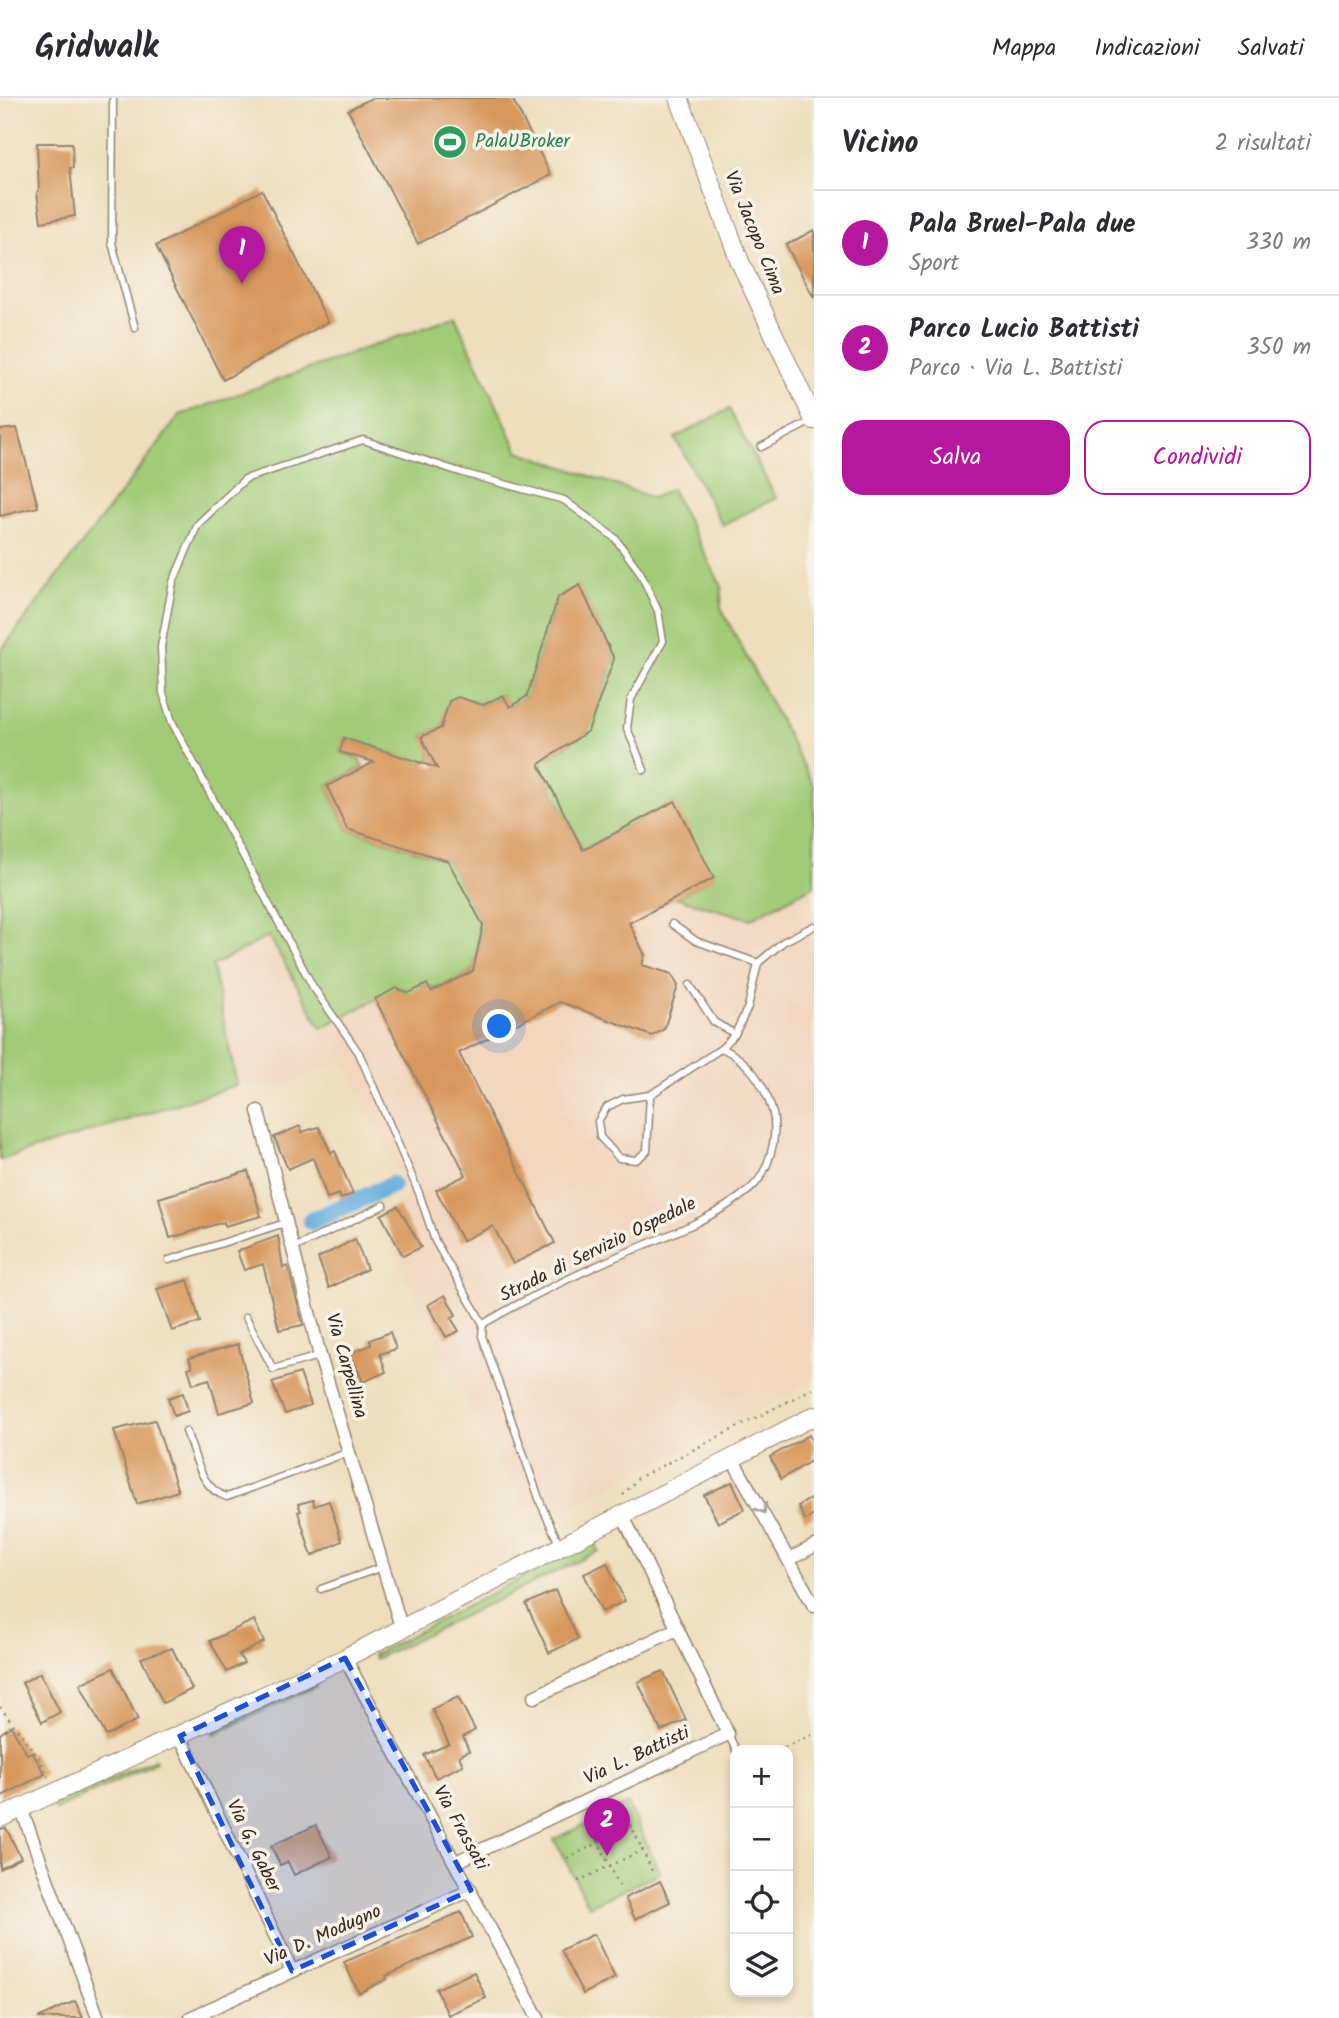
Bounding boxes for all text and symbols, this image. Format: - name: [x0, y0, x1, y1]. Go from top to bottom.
- text: Gridwalk: [35, 22, 158, 75]
- text: Mappa: [992, 29, 1056, 68]
- text: Indicazioni: [1094, 29, 1200, 68]
- text: Salvati: [1238, 29, 1304, 68]
- text: Vicino: [842, 120, 919, 168]
- sports icon: PalaUBroker: [431, 123, 469, 161]
- text: 2 risultati: [1215, 126, 1311, 162]
- place label: PalaUBroker: [475, 127, 572, 157]
- street label: Via Jacopo Cima: [716, 167, 792, 299]
- text: Pala Bruel-Pala due: [909, 204, 1135, 246]
- text: 1: [862, 225, 868, 261]
- text: 330 m: [1246, 225, 1311, 261]
- pin: 1: [219, 226, 265, 284]
- text: Sport: [909, 246, 959, 282]
- text: Parco Lucio Battisti: [909, 309, 1139, 351]
- text: 2: [858, 330, 872, 366]
- text: 350 m: [1246, 330, 1311, 366]
- text: Parco · Via L. Battisti: [909, 351, 1122, 387]
- button: Salva: [842, 420, 1070, 495]
- button: Condividi: [1084, 420, 1311, 495]
- your location: [482, 1009, 516, 1043]
- street label: Strada di Servizio Ospedale: [494, 1189, 702, 1311]
- street label: Via Carpellina: [317, 1310, 375, 1422]
- one-way arrow: [753, 1502, 766, 1515]
- street label: Via L. Battisti: [579, 1718, 696, 1794]
- map controls: [730, 1745, 793, 1997]
- button: +: [730, 1745, 793, 1808]
- street label: Via Frassati: [424, 1780, 496, 1877]
- street label: Via G. Gaber: [218, 1794, 289, 1899]
- pin: 2: [584, 1798, 630, 1856]
- button: −: [730, 1808, 793, 1871]
- button: locate: [730, 1871, 793, 1934]
- street label: Via D. Modugno: [260, 1897, 386, 1975]
- button: layers: [730, 1934, 793, 1997]

